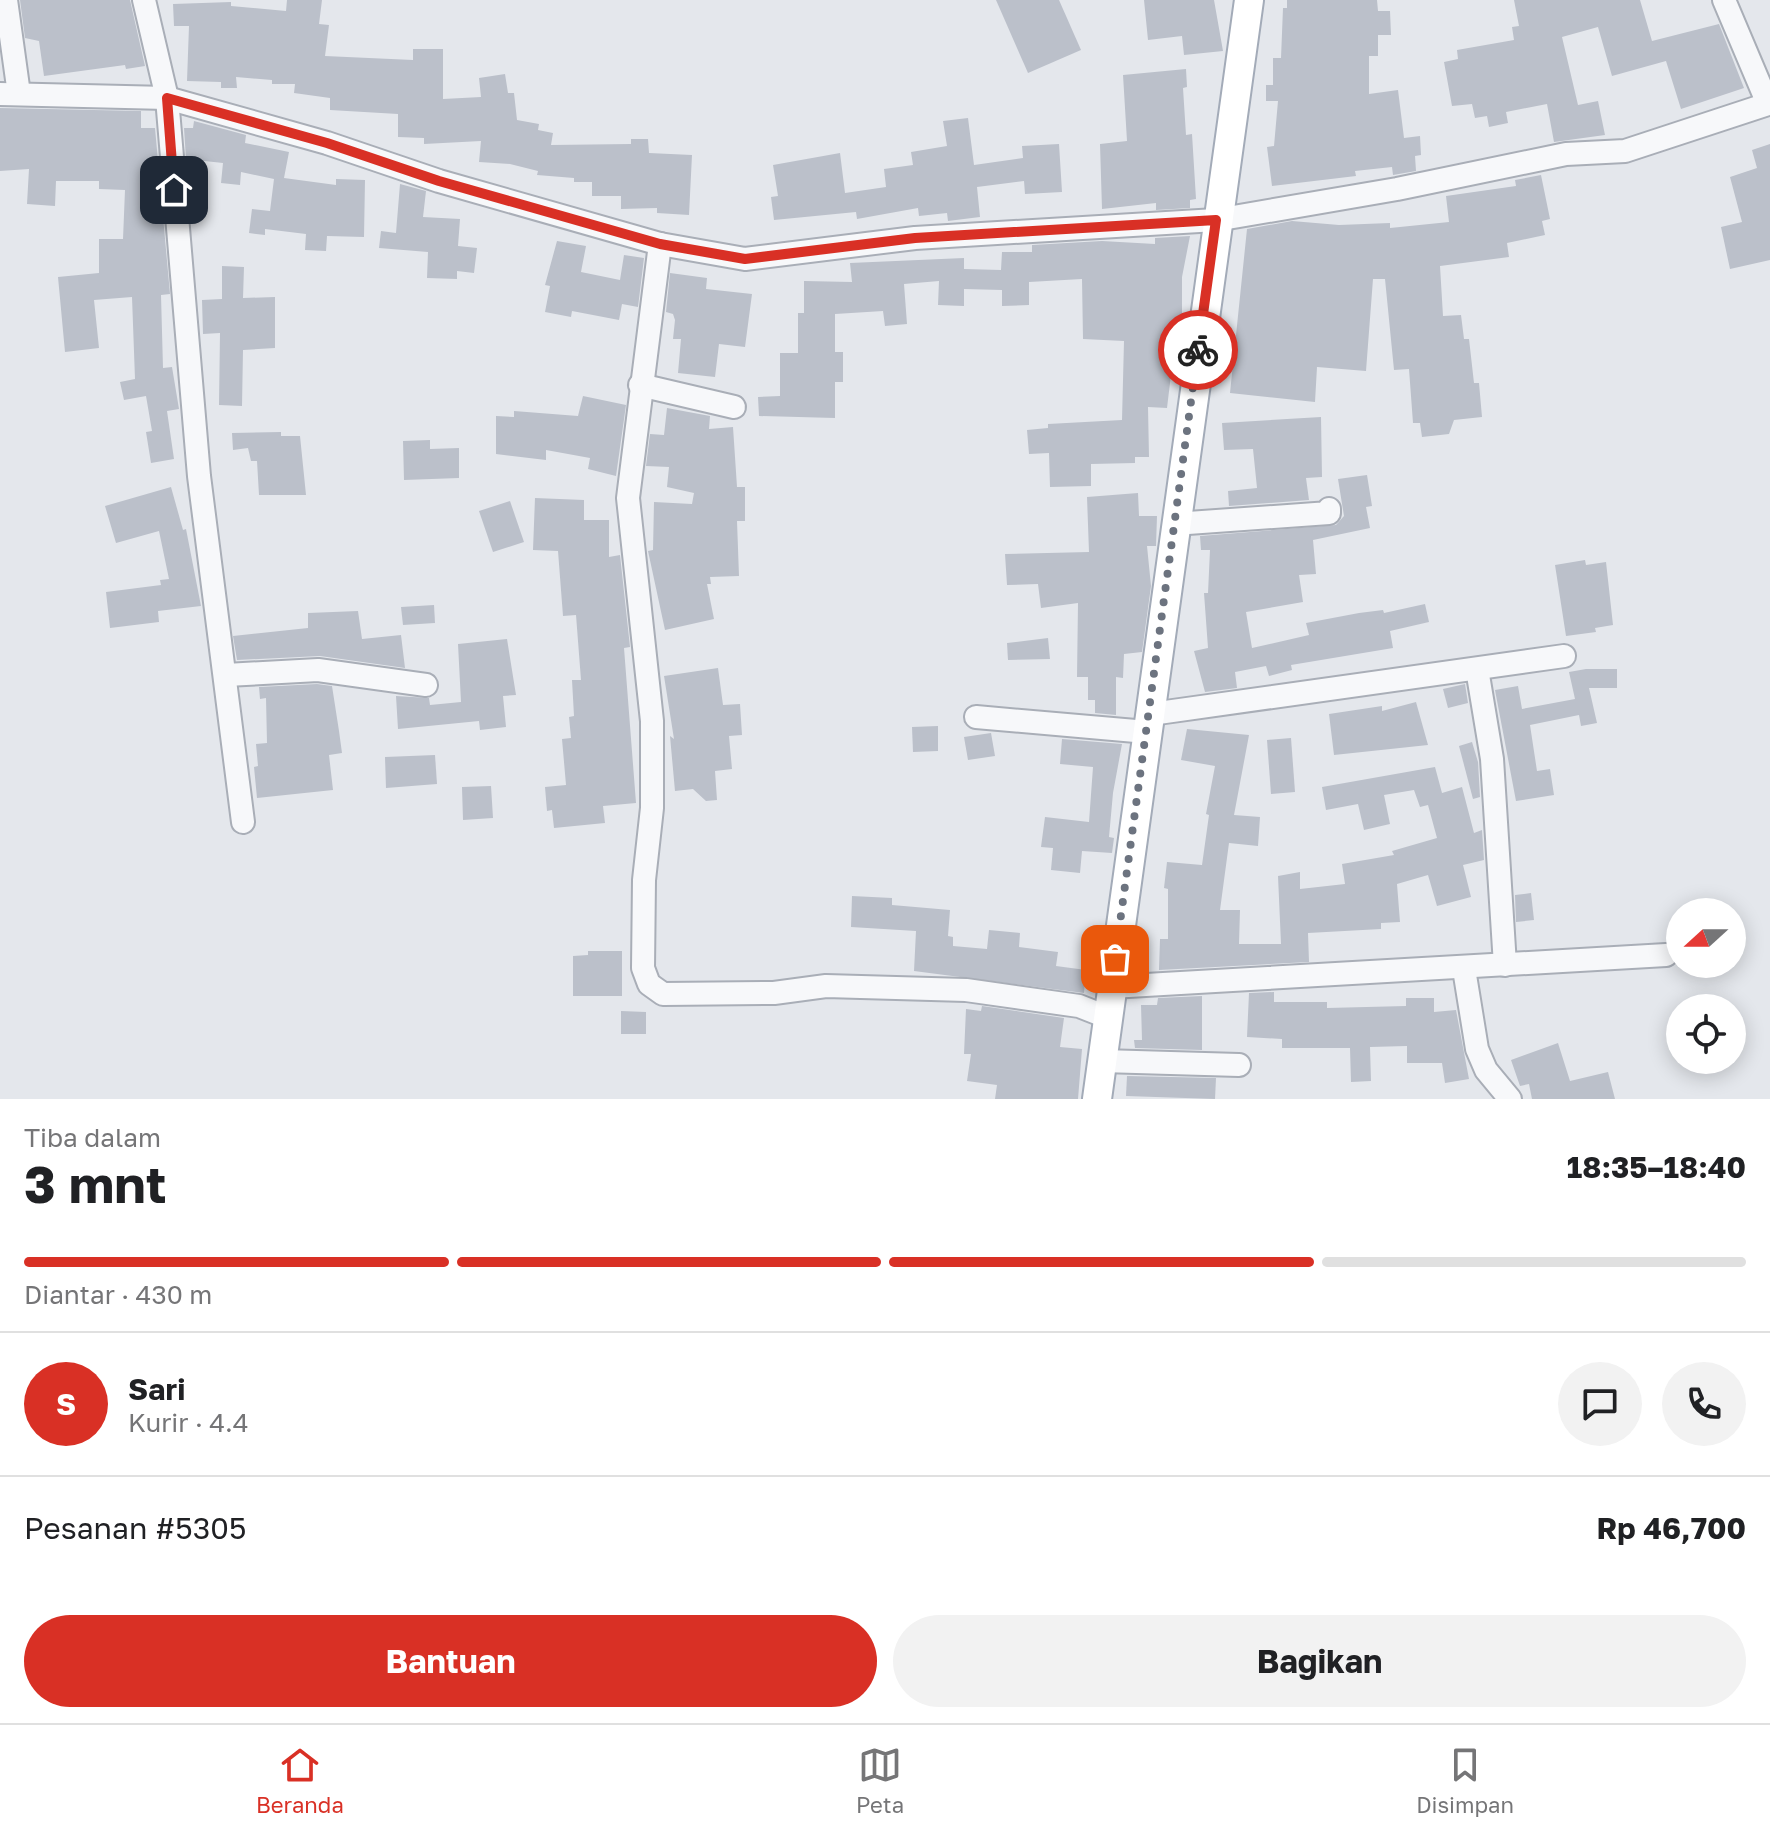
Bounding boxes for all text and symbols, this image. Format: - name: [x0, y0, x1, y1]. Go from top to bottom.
- pin: [140, 156, 208, 224]
- icon: home: [152, 168, 196, 212]
- courier: [1158, 310, 1238, 390]
- icon: bike: [1176, 328, 1220, 372]
- north arrow: [1666, 898, 1746, 978]
- map controls: [1666, 898, 1746, 1074]
- pin: [1081, 925, 1149, 993]
- icon: bag: [1093, 937, 1137, 981]
- button: locate: [1666, 994, 1746, 1074]
- text: Tiba dalam: [24, 1122, 161, 1153]
- text: 18:35–18:40: [1567, 1149, 1746, 1185]
- text: 3 mnt: [24, 1152, 166, 1214]
- text: Diantar · 430 m: [24, 1279, 212, 1310]
- button: chat: [1558, 1362, 1642, 1446]
- button: phone: [1662, 1362, 1746, 1446]
- text: Sari: [128, 1371, 185, 1407]
- text: S: [56, 1386, 76, 1422]
- text: Kurir · 4.4: [128, 1407, 249, 1438]
- text: Pesanan #5305: [24, 1510, 246, 1546]
- text: Rp 46,700: [1596, 1510, 1746, 1546]
- button: Bantuan: [24, 1615, 877, 1707]
- button: Bagikan: [893, 1615, 1746, 1707]
- tab: Beranda: [256, 1743, 344, 1818]
- tab: Peta: [856, 1743, 904, 1818]
- tab: Disimpan: [1416, 1743, 1514, 1818]

